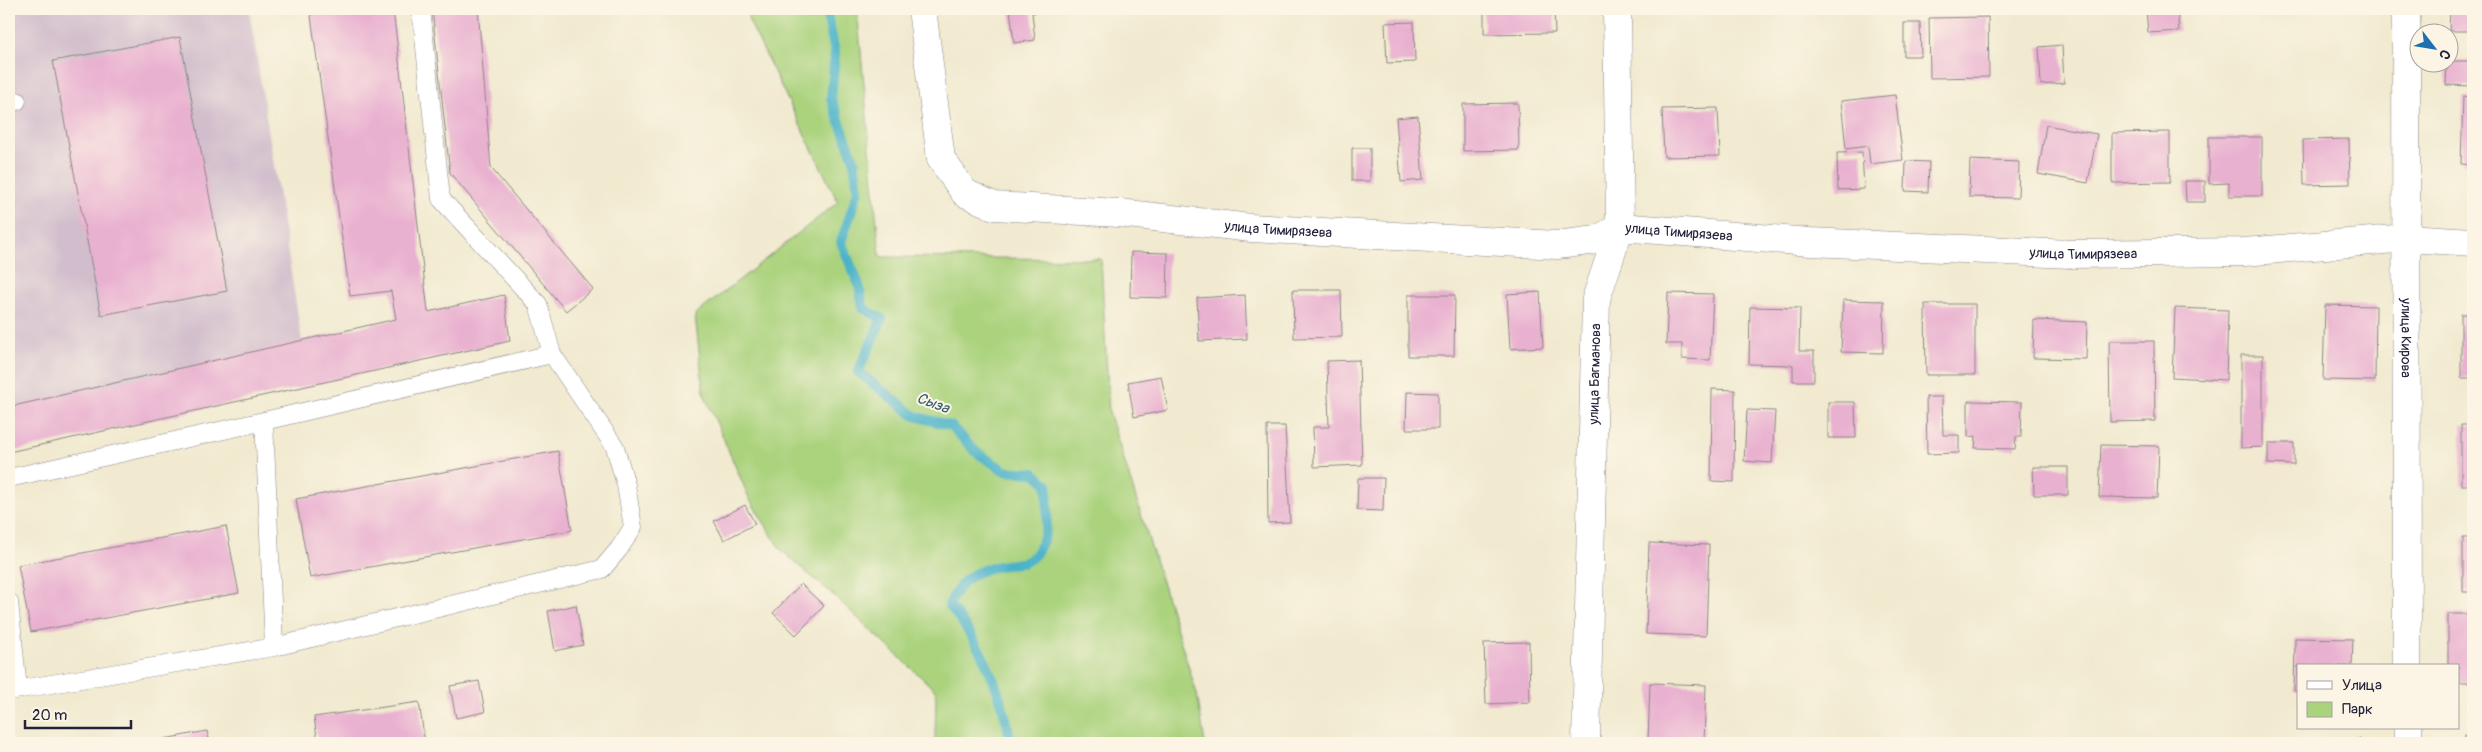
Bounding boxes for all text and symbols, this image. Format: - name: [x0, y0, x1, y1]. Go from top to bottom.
- north arrow: [2410, 22, 2460, 72]
- text: С: [2435, 46, 2454, 63]
- street label: улица Тимирязева: [1223, 217, 1333, 241]
- street label: улица Тимирязева: [1624, 219, 1733, 245]
- street label: улица Тимирязева: [2028, 244, 2137, 263]
- street label: улица Кирова: [2397, 297, 2415, 378]
- street label: улица Багманова: [1585, 323, 1604, 426]
- water label: Сыза: [914, 389, 953, 419]
- legend: [2297, 664, 2460, 730]
- text: Улица: [2342, 676, 2382, 695]
- scale bar: [25, 697, 131, 729]
- text: Парк: [2342, 700, 2373, 719]
- text: 20 m: [32, 706, 67, 725]

